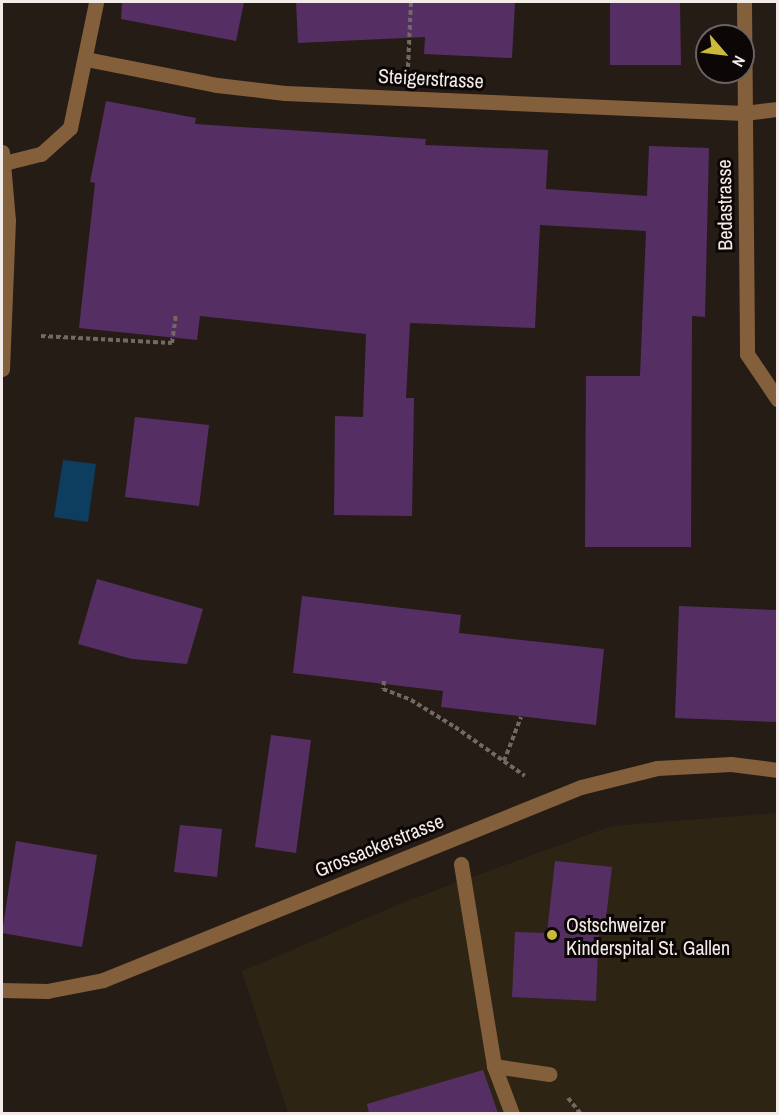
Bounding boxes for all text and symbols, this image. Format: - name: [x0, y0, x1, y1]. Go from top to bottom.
- north arrow: [695, 24, 755, 84]
- text: N: [727, 52, 751, 71]
- street label: Steigerstrasse: [378, 63, 484, 93]
- street label: Bedastrasse: [711, 159, 737, 251]
- street label: Grossackerstrasse: [311, 808, 447, 882]
- place label: Ostschweizer Kinderspital St. Gallen: [566, 912, 730, 959]
- marker: Ostschweizer Kinderspital St. Gallen: [543, 926, 561, 944]

